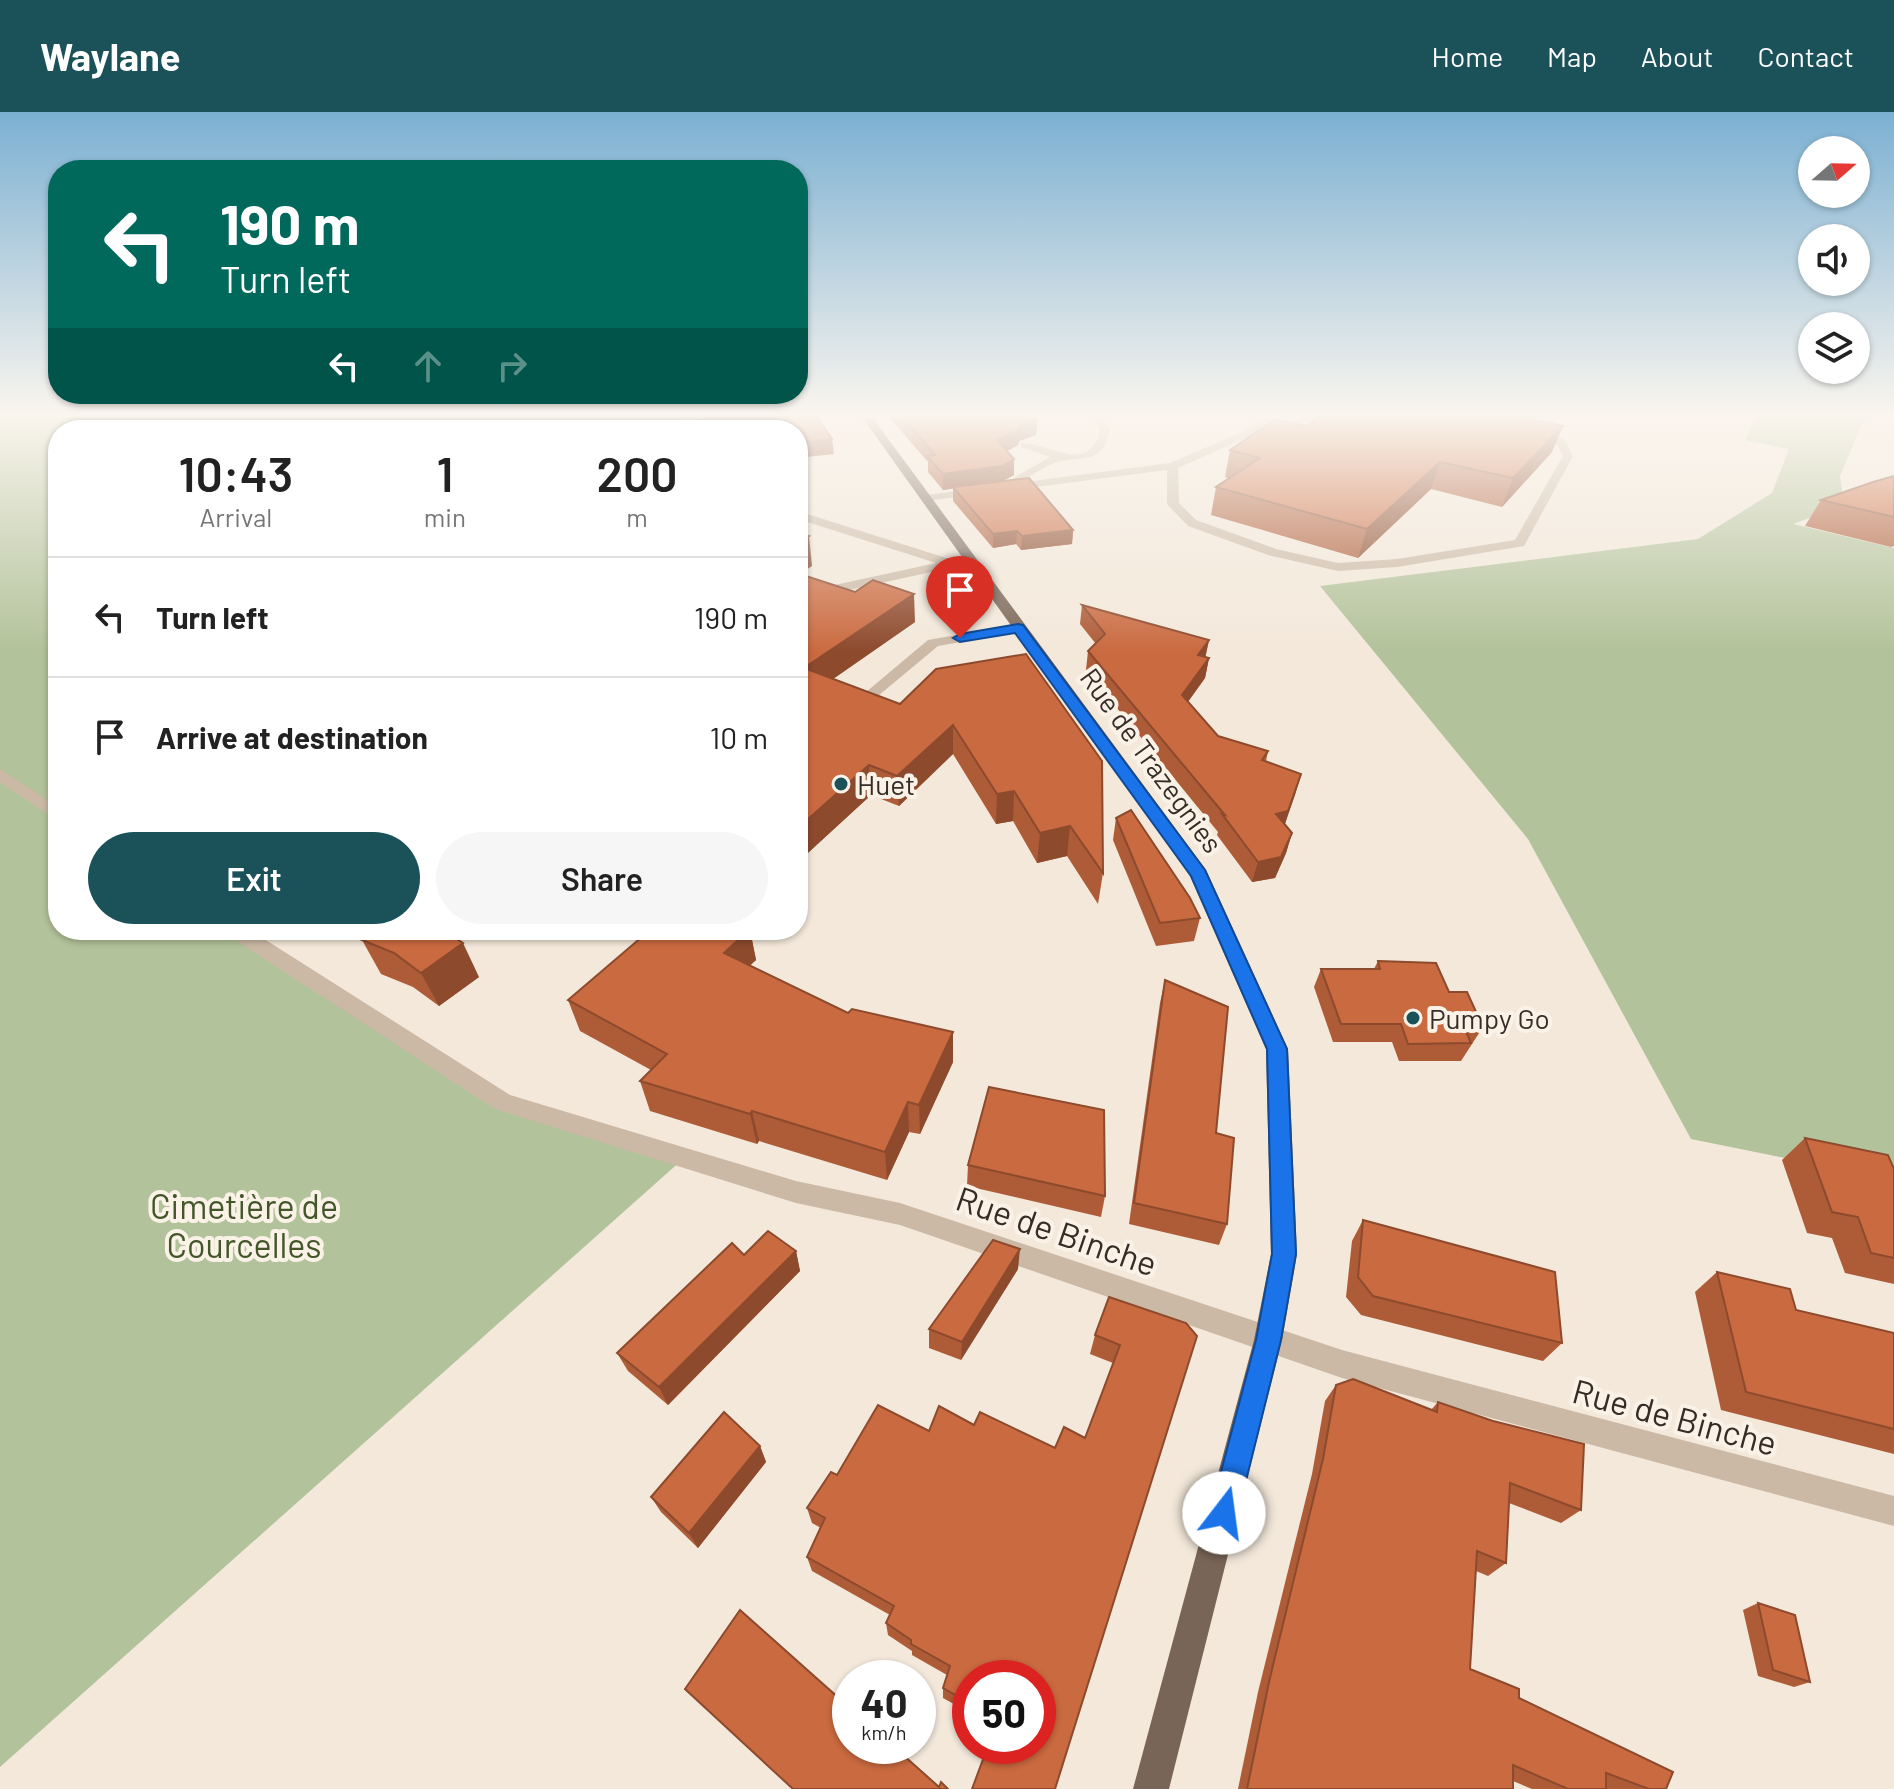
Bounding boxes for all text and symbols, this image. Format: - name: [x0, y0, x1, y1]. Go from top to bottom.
- text: Waylane: [40, 33, 181, 79]
- text: Home: [1432, 39, 1503, 73]
- text: Map: [1547, 39, 1597, 73]
- text: About: [1641, 39, 1713, 73]
- text: Contact: [1757, 39, 1854, 73]
- north arrow: [1798, 136, 1870, 208]
- map controls: [1798, 136, 1870, 384]
- text: 190 m: [220, 189, 359, 256]
- icon: left: [88, 192, 192, 296]
- button: sound: [1798, 224, 1870, 296]
- text: Turn left: [220, 257, 351, 300]
- button: layers: [1798, 312, 1870, 384]
- icon: left: [322, 344, 366, 388]
- icon: ahead: [406, 344, 450, 388]
- icon: right: [490, 344, 534, 388]
- text: 10:43: [179, 444, 293, 502]
- text: 1: [436, 444, 453, 502]
- text: 200: [596, 444, 677, 502]
- text: Arrival: [200, 501, 272, 532]
- text: min: [424, 501, 466, 532]
- text: m: [626, 501, 648, 532]
- pin: [926, 556, 994, 638]
- icon: arrive: [938, 568, 982, 612]
- icon: left: [88, 595, 132, 639]
- text: Turn left: [156, 599, 269, 635]
- text: 190 m: [694, 599, 768, 635]
- street label: Rue de Trazegnies: [1074, 661, 1230, 859]
- icon: arrive: [88, 715, 132, 759]
- text: Arrive at destination: [156, 719, 428, 755]
- text: 10 m: [710, 719, 768, 755]
- place label: Huet: [857, 767, 915, 801]
- marker: Huet: [832, 775, 850, 793]
- button: Exit: [88, 832, 420, 924]
- button: Share: [436, 832, 768, 924]
- place label: Pumpy Go: [1429, 1001, 1550, 1035]
- marker: Pumpy Go: [1404, 1009, 1422, 1027]
- street label: Rue de Binche: [951, 1177, 1163, 1283]
- park label: Cimetière de Courcelles: [150, 1185, 338, 1265]
- street label: Rue de Binche: [1569, 1369, 1781, 1463]
- position arrow: [1182, 1471, 1266, 1555]
- speed limit sign: 50: [952, 1660, 1056, 1764]
- text: 40: [861, 1678, 908, 1726]
- text: km/h: [861, 1720, 907, 1744]

